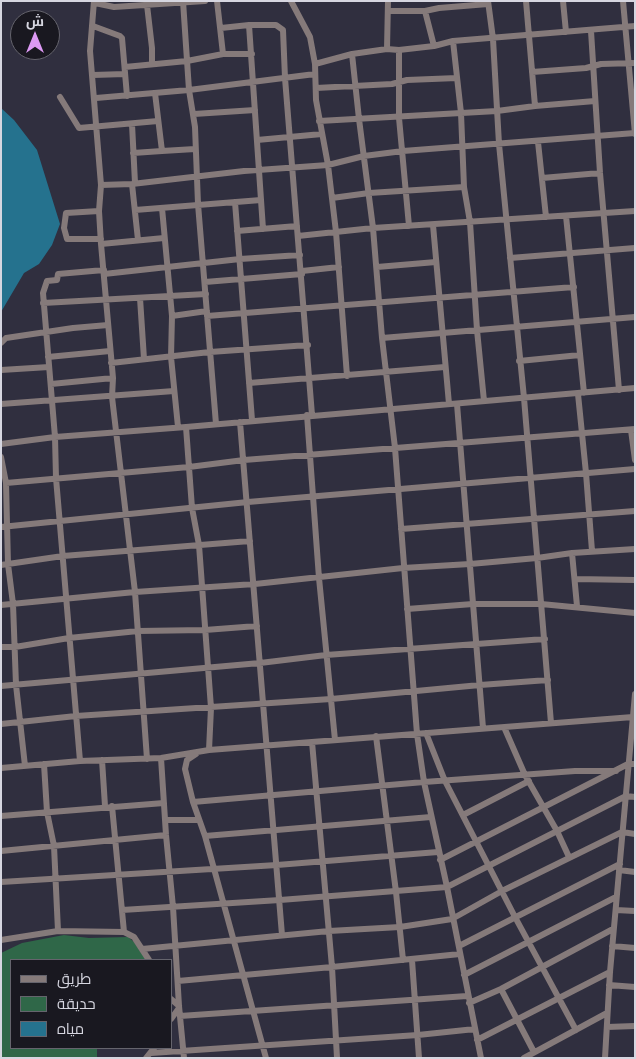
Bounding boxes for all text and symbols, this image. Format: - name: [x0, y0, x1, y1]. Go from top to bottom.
- north arrow: [10, 10, 60, 60]
- text: ش: [26, 13, 44, 29]
- legend: [10, 959, 172, 1049]
- text: طريق: [57, 970, 91, 988]
- text: حديقة: [57, 995, 96, 1013]
- text: مياه: [57, 1020, 84, 1038]

